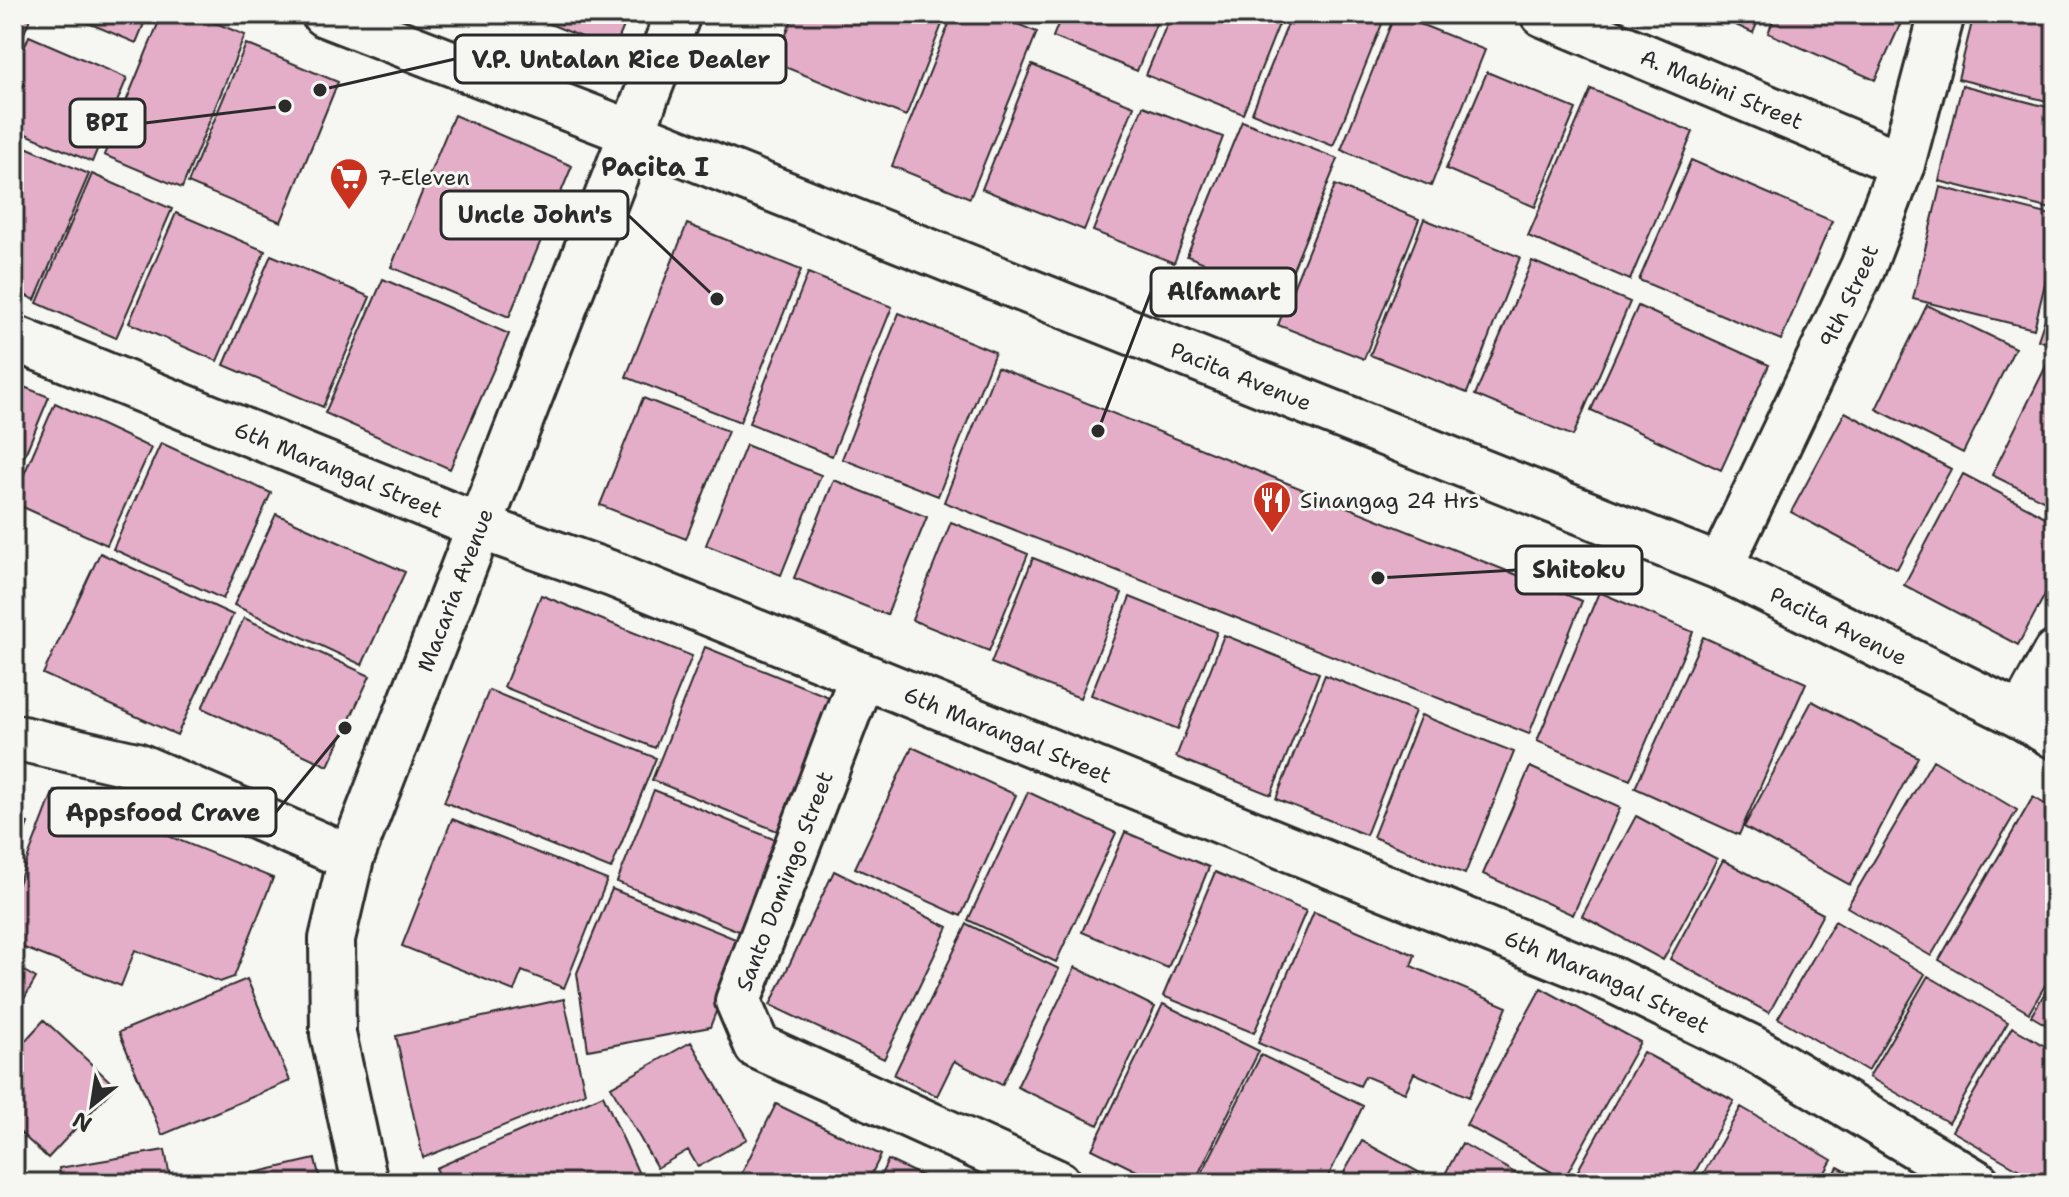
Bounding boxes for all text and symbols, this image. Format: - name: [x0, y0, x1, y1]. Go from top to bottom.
- callout: V.P. Untalan Rice Dealer: [455, 35, 786, 83]
- street label: A. Mabini Street: [1636, 42, 1807, 136]
- text: V.P. Untalan Rice Dealer: [472, 44, 771, 76]
- callout: BPI: [70, 99, 145, 147]
- text: BPI: [86, 107, 128, 139]
- district label: Pacita I: [601, 149, 709, 184]
- supermarket icon: 7-Eleven: [328, 156, 370, 211]
- place label: 7-Eleven: [377, 163, 470, 192]
- callout: Uncle John's: [441, 191, 628, 239]
- text: Uncle John's: [458, 199, 612, 231]
- street label: 9th Street: [1813, 241, 1885, 352]
- callout: Alfamart: [1151, 268, 1296, 316]
- text: Alfamart: [1167, 276, 1281, 308]
- street label: Pacita Avenue: [1166, 335, 1316, 418]
- street label: 6th Marangal Street: [230, 415, 446, 525]
- restaurant icon: Sinangag 24 Hrs: [1251, 479, 1293, 534]
- place label: Sinangag 24 Hrs: [1300, 486, 1479, 515]
- street label: Macaria Avenue: [411, 504, 500, 676]
- callout: Shitoku: [1516, 546, 1642, 594]
- text: Shitoku: [1532, 554, 1626, 586]
- street label: Pacita Avenue: [1765, 580, 1912, 672]
- street label: 6th Marangal Street: [899, 680, 1116, 790]
- street label: Santo Domingo Street: [729, 767, 840, 995]
- callout: Appsfood Crave: [49, 788, 276, 836]
- text: Appsfood Crave: [66, 797, 260, 829]
- street label: 6th Marangal Street: [1500, 923, 1714, 1040]
- north arrow: [52, 1065, 132, 1145]
- text: N: [67, 1105, 97, 1139]

